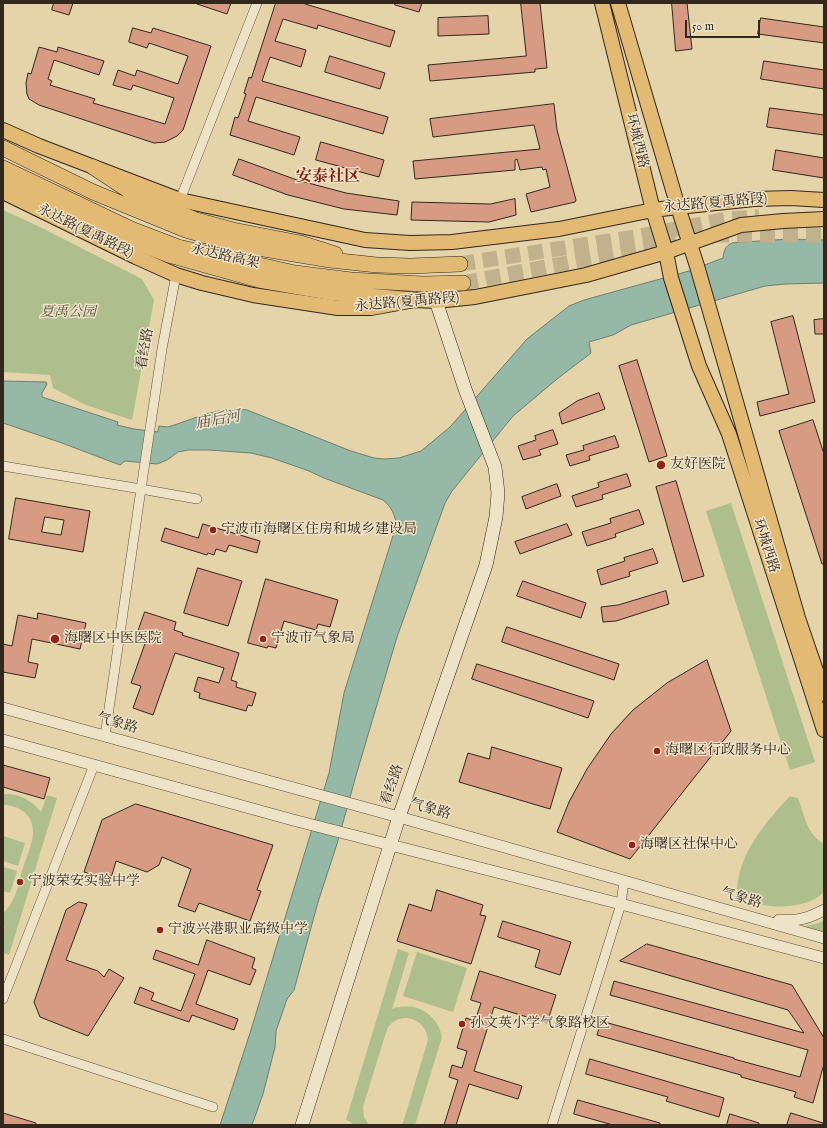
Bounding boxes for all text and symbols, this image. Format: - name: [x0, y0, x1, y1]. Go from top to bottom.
- scale bar: [687, 12, 762, 38]
- text: 50 m: [692, 19, 714, 34]
- street label: 环城西路: [621, 112, 651, 170]
- district label: 安泰社区: [296, 168, 360, 188]
- street label: 永达路(夏禹路段): [662, 191, 768, 217]
- street label: 永达路(夏禹路段): [34, 201, 136, 263]
- street label: 永达路高架: [189, 241, 261, 273]
- street label: 永达路(夏禹路段): [354, 290, 460, 316]
- park label: 夏禹公园: [40, 305, 96, 321]
- street label: 看经路: [134, 327, 158, 371]
- water label: 庙后河: [194, 408, 242, 434]
- place label: 友好医院: [670, 457, 726, 473]
- marker: 友好医院: [655, 459, 667, 471]
- street label: 环城西路: [748, 517, 782, 575]
- place label: 宁波市海曙区住房和城乡建设局: [221, 522, 417, 538]
- marker: 宁波市海曙区住房和城乡建设局: [208, 525, 218, 535]
- place label: 海曙区中医医院: [64, 631, 162, 647]
- place label: 宁波市气象局: [271, 631, 355, 647]
- marker: 海曙区中医医院: [49, 633, 61, 645]
- marker: 宁波市气象局: [258, 634, 268, 644]
- street label: 气象路: [94, 710, 140, 738]
- place label: 海曙区行政服务中心: [665, 743, 791, 759]
- marker: 海曙区行政服务中心: [652, 746, 662, 756]
- street label: 看经路: [378, 762, 408, 808]
- street label: 气象路: [407, 796, 453, 824]
- place label: 海曙区社保中心: [640, 837, 738, 853]
- marker: 海曙区社保中心: [627, 840, 637, 850]
- place label: 宁波荣安实验中学: [28, 874, 140, 890]
- marker: 宁波荣安实验中学: [15, 877, 25, 887]
- street label: 气象路: [718, 885, 764, 913]
- place label: 宁波兴港职业高级中学: [168, 922, 308, 938]
- marker: 宁波兴港职业高级中学: [155, 925, 165, 935]
- place label: 孙文英小学气象路校区: [470, 1016, 610, 1032]
- marker: 孙文英小学气象路校区: [457, 1019, 467, 1029]

